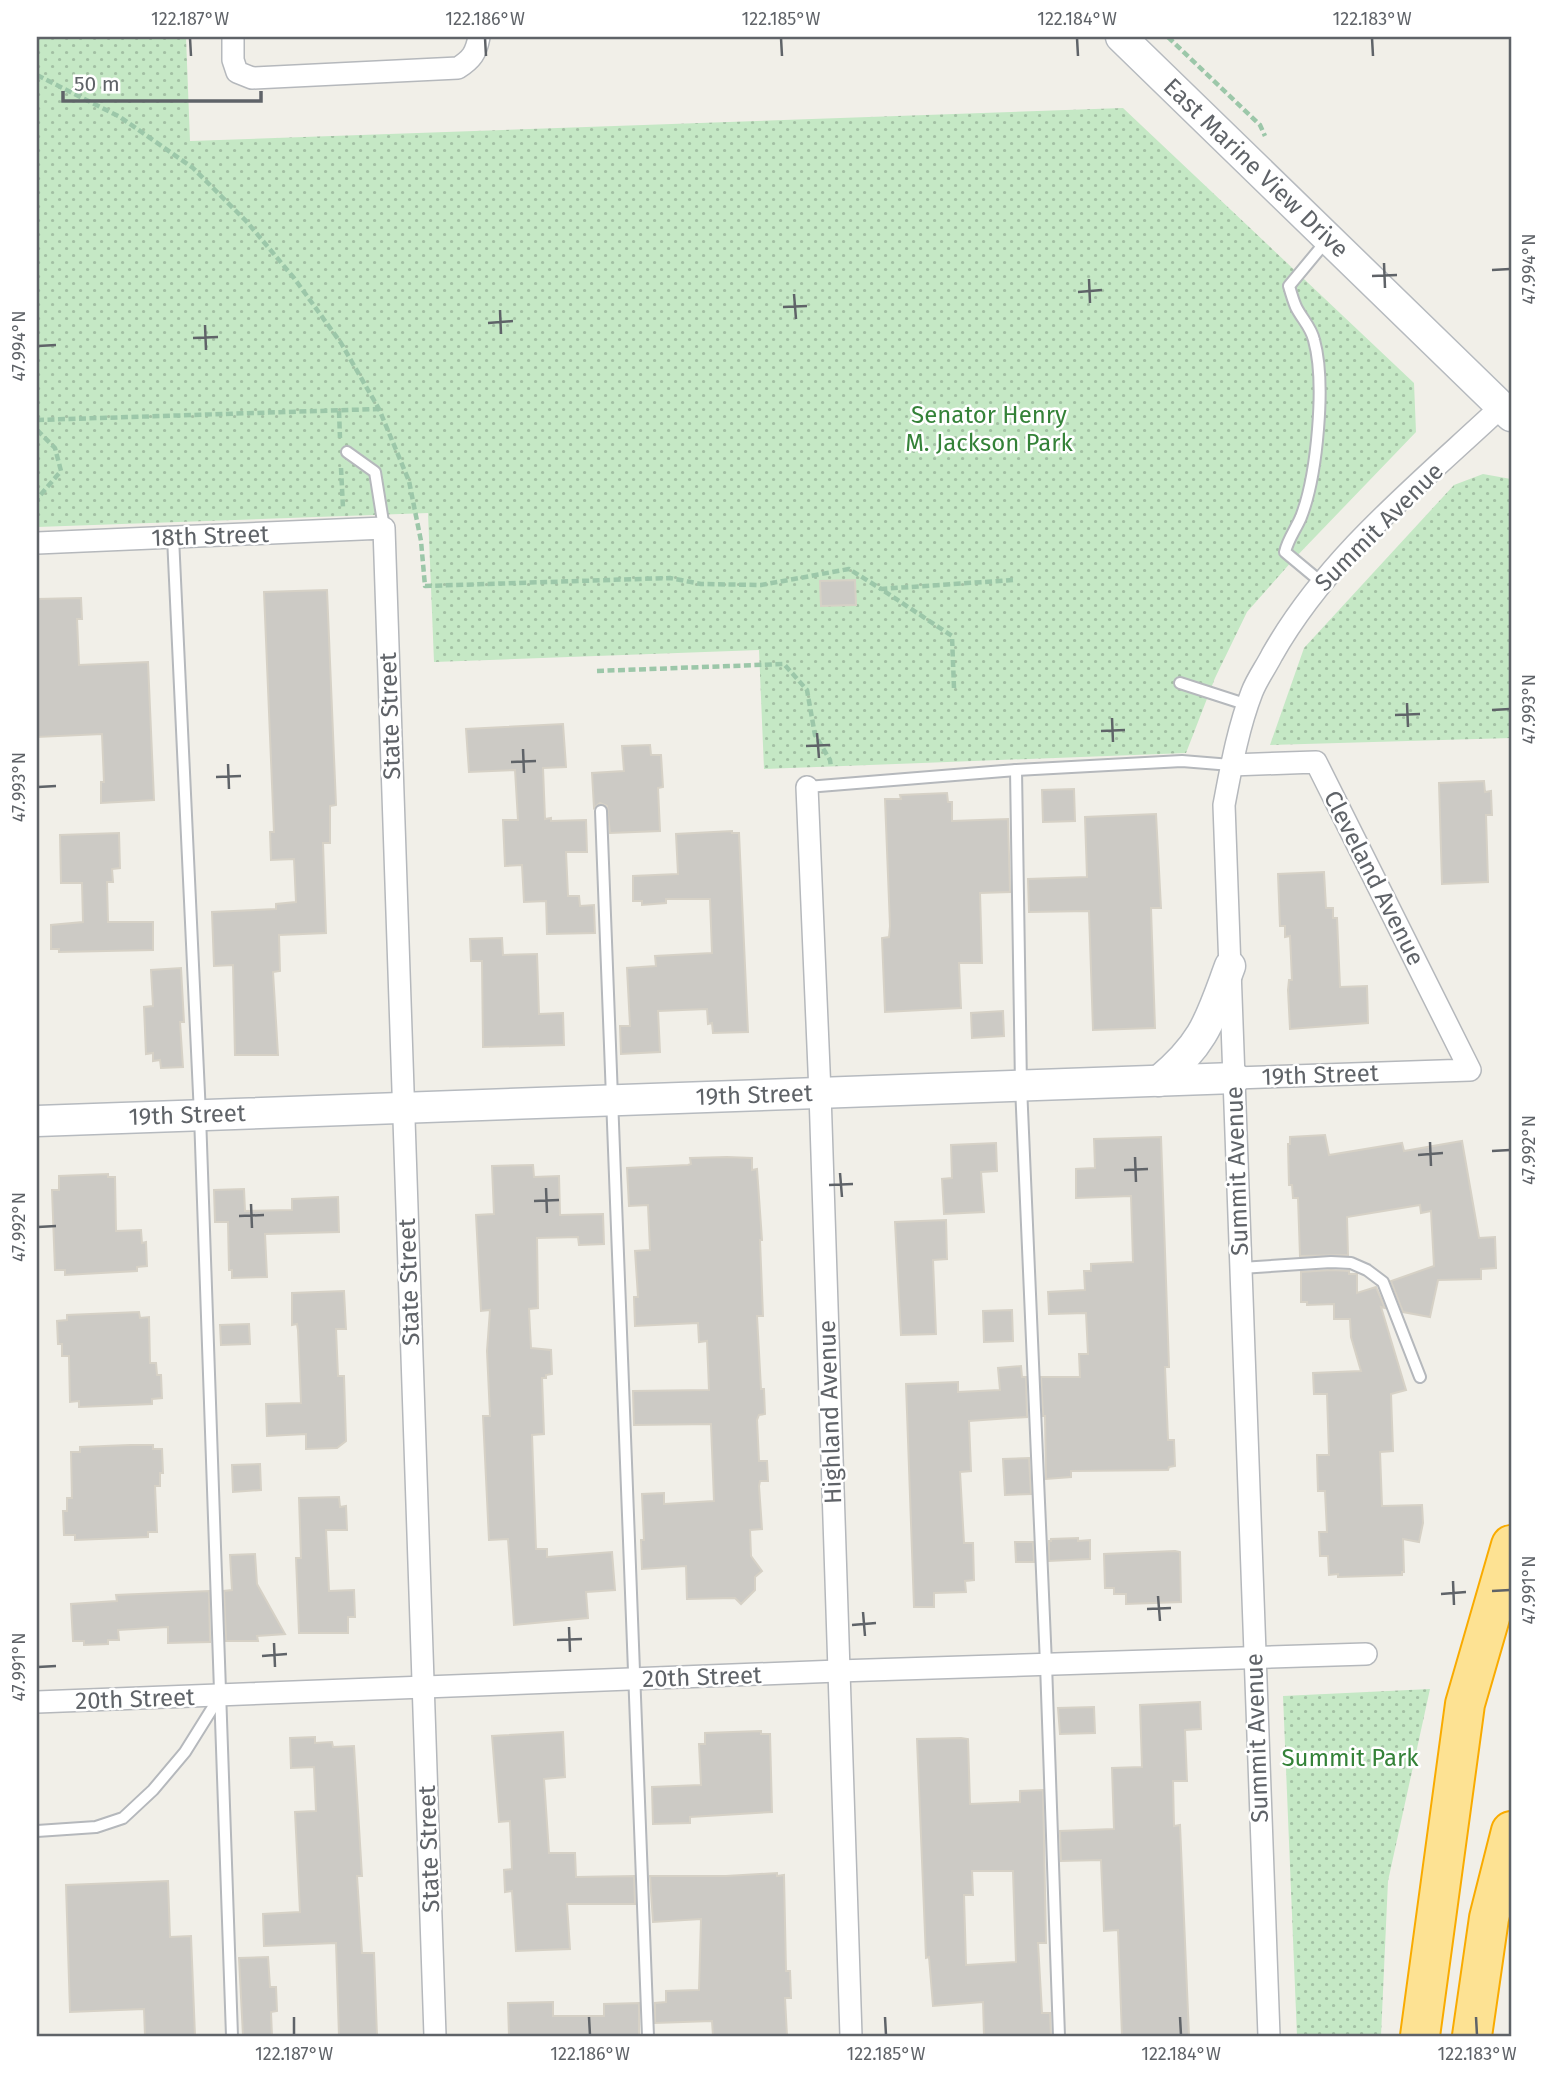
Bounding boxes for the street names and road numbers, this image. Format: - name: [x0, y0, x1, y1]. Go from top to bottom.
- street label: East Marine View Drive: [1158, 73, 1354, 263]
- street label: Summit Avenue: [1309, 457, 1449, 597]
- street label: 18th Street: [151, 520, 270, 552]
- street label: State Street: [374, 651, 406, 780]
- street label: Cleveland Avenue: [1318, 786, 1430, 970]
- street label: 19th Street: [1261, 1059, 1379, 1091]
- street label: 19th Street: [695, 1079, 813, 1111]
- street label: Summit Avenue: [1220, 1086, 1254, 1256]
- street label: 19th Street: [128, 1099, 246, 1131]
- street label: State Street: [393, 1217, 425, 1346]
- street label: Highland Avenue: [813, 1320, 847, 1504]
- street label: Summit Avenue: [1240, 1653, 1274, 1823]
- street label: 20th Street: [642, 1661, 763, 1693]
- street label: 20th Street: [75, 1683, 196, 1715]
- street label: State Street: [413, 1784, 445, 1913]

